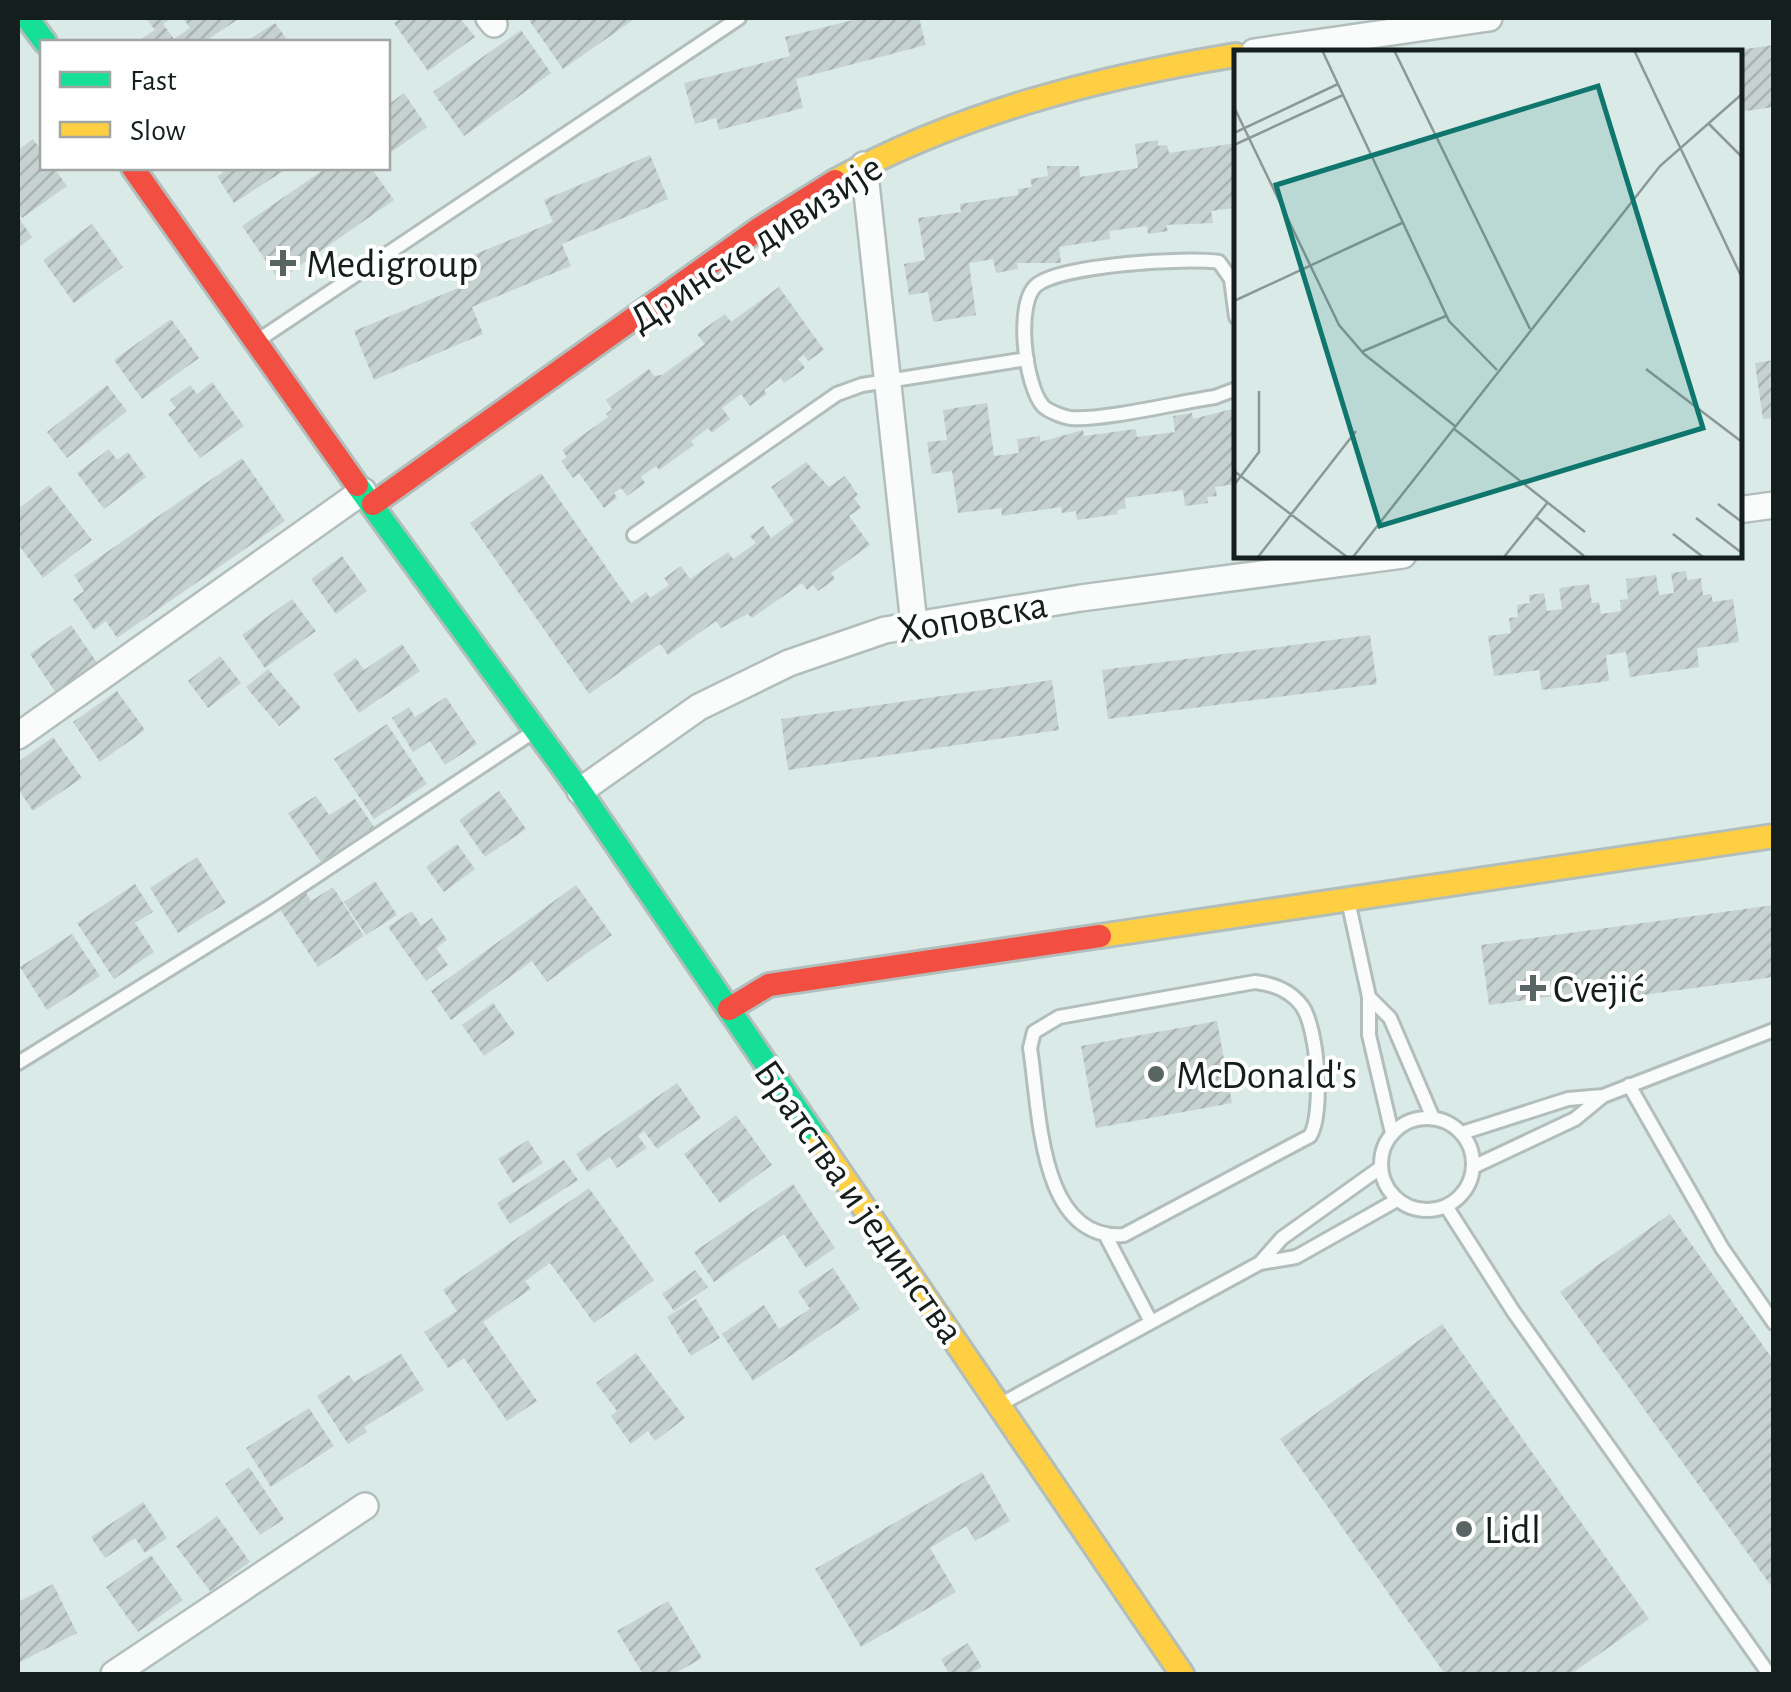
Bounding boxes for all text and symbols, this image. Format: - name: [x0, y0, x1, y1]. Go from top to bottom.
- legend: [40, 40, 390, 170]
- inset map: [1234, 50, 1741, 558]
- text: Fast: [130, 66, 177, 96]
- text: Slow: [130, 116, 186, 146]
- street label: Дринске дивизије: [622, 147, 890, 340]
- place label: Medigroup: [306, 245, 478, 285]
- marker: Medigroup: [270, 250, 296, 276]
- street label: Хоповска: [894, 585, 1051, 651]
- place label: Cvejić: [1553, 970, 1644, 1010]
- marker: Cvejić: [1522, 977, 1544, 999]
- street label: Братства и јединства: [746, 1053, 971, 1351]
- place label: McDonald's: [1176, 1056, 1357, 1096]
- marker: McDonald's: [1145, 1063, 1167, 1085]
- place label: Lidl: [1484, 1511, 1541, 1551]
- marker: Lidl: [1453, 1518, 1475, 1540]

